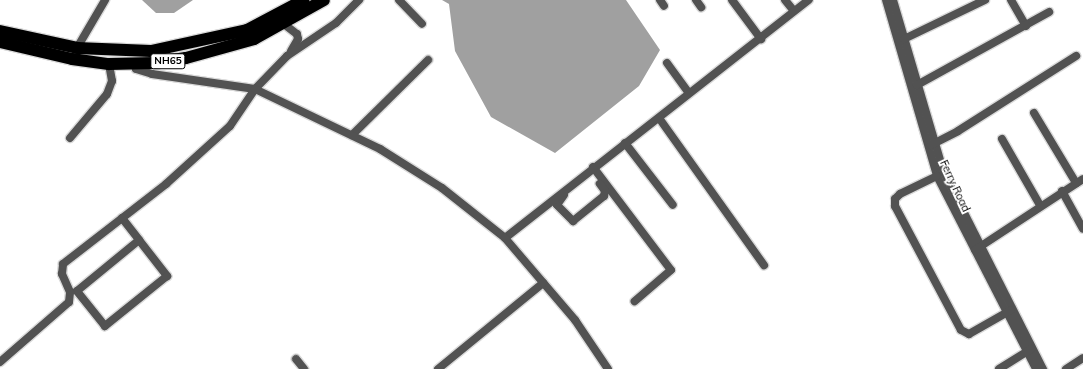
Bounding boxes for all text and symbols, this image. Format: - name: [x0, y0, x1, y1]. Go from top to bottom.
- road number: NH65: [150, 53, 186, 69]
- street label: Ferry Road: [937, 158, 973, 214]

